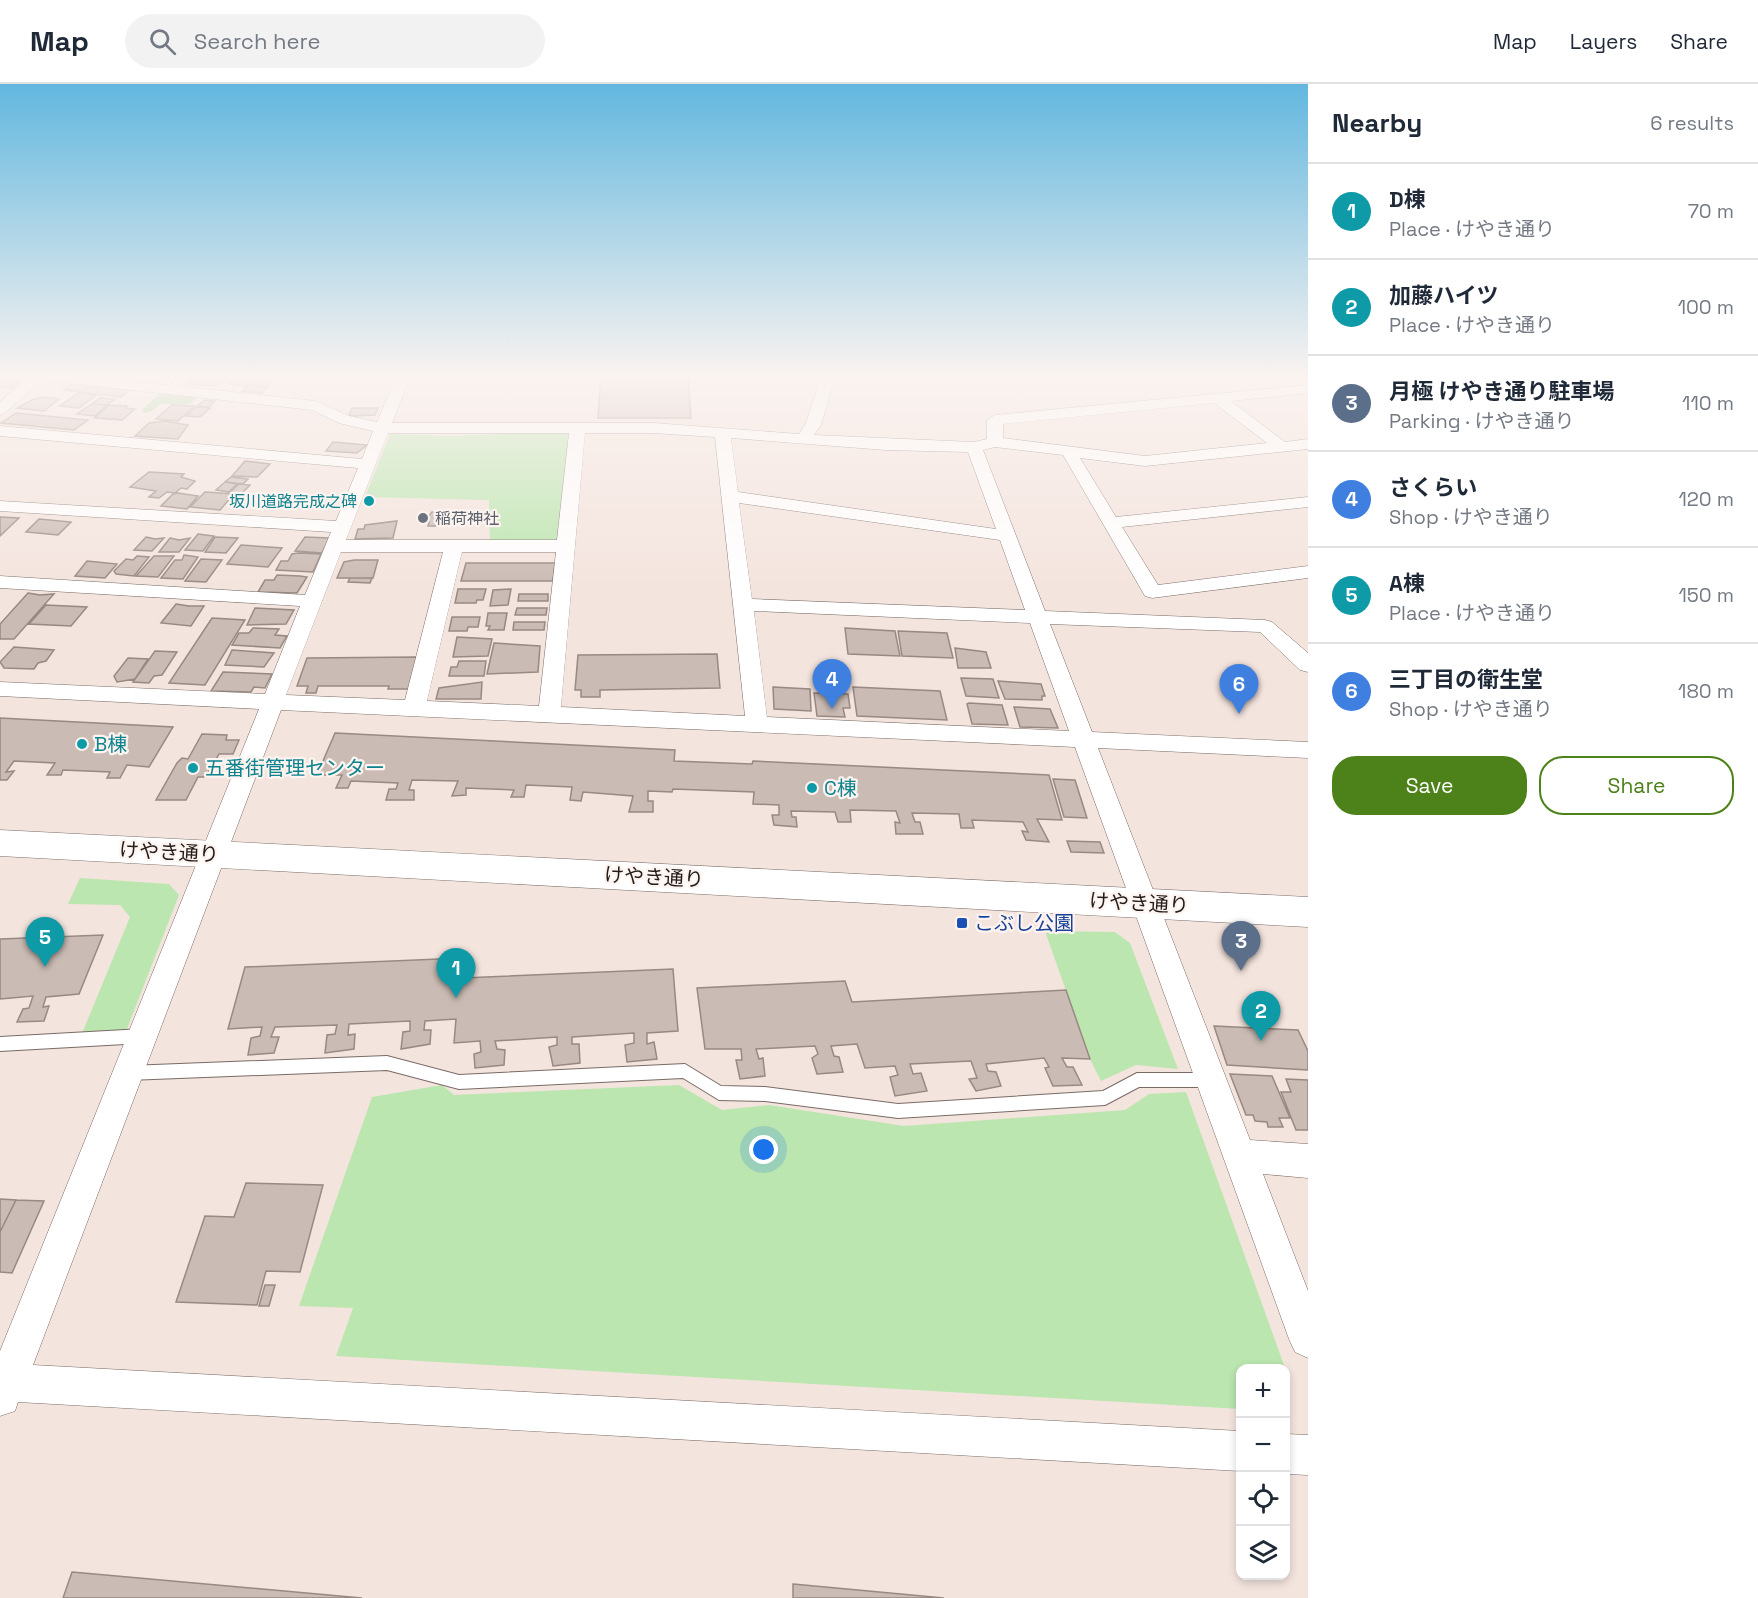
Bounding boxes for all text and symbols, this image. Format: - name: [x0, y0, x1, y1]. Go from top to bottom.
- search box: [125, 14, 545, 68]
- text: Map: [30, 23, 89, 59]
- icon: search: [146, 25, 179, 58]
- text: Search here: [194, 27, 321, 55]
- text: Map: [1493, 28, 1537, 55]
- text: Layers: [1570, 28, 1637, 55]
- text: Share: [1670, 28, 1728, 55]
- text: Nearby: [1332, 106, 1422, 140]
- text: 6 results: [1650, 110, 1734, 136]
- text: D棟: [1389, 185, 1426, 213]
- text: 1: [1347, 198, 1356, 224]
- text: 70 m: [1688, 198, 1734, 224]
- text: Place · けやき通り: [1389, 216, 1555, 242]
- text: 加藤ハイツ: [1389, 281, 1499, 309]
- text: 2: [1346, 294, 1357, 320]
- text: 100 m: [1678, 294, 1734, 320]
- text: Place · けやき通り: [1389, 312, 1555, 338]
- text: 月極 けやき通り駐車場: [1389, 377, 1615, 405]
- text: 3: [1345, 390, 1358, 416]
- text: 110 m: [1682, 390, 1734, 416]
- text: Parking · けやき通り: [1389, 408, 1575, 434]
- text: さくらい: [1389, 473, 1477, 501]
- text: 4: [1345, 486, 1358, 512]
- text: 120 m: [1678, 486, 1734, 512]
- place label: 坂川道路完成之碑: [229, 491, 357, 512]
- marker: 坂川道路完成之碑: [362, 494, 376, 508]
- text: Shop · けやき通り: [1389, 504, 1553, 530]
- place label: 稲荷神社: [435, 508, 499, 529]
- marker: 稲荷神社: [416, 511, 430, 525]
- text: A棟: [1389, 569, 1425, 597]
- text: 5: [1346, 582, 1358, 608]
- text: 150 m: [1679, 582, 1734, 608]
- text: Place · けやき通り: [1389, 600, 1555, 626]
- pin: 4: [812, 660, 852, 709]
- pin: 6: [1220, 664, 1258, 714]
- text: 三丁目の衛生堂: [1389, 665, 1543, 693]
- text: 6: [1345, 678, 1358, 704]
- text: 180 m: [1678, 678, 1734, 704]
- text: Shop · けやき通り: [1389, 696, 1553, 722]
- place label: B棟: [94, 731, 127, 757]
- marker: B棟: [75, 737, 89, 751]
- place label: 五番街管理センター: [205, 755, 385, 781]
- button: Save: [1332, 756, 1527, 815]
- button: Share: [1539, 756, 1734, 815]
- marker: 五番街管理センター: [186, 761, 200, 775]
- place label: C棟: [824, 775, 857, 801]
- marker: C棟: [805, 781, 819, 795]
- street label: けやき通り: [118, 836, 220, 868]
- street label: けやき通り: [603, 861, 705, 893]
- street label: けやき通り: [1088, 887, 1190, 919]
- place label: こぶし公園: [974, 910, 1074, 936]
- marker: こぶし公園: [955, 916, 969, 930]
- pin: 5: [26, 918, 64, 967]
- pin: 3: [1222, 922, 1260, 971]
- pin: 1: [436, 948, 476, 998]
- pin: 2: [1242, 992, 1280, 1041]
- your location: [749, 1135, 778, 1164]
- map controls: [1236, 1364, 1290, 1580]
- button: +: [1236, 1364, 1290, 1418]
- button: −: [1236, 1418, 1290, 1472]
- button: locate: [1236, 1472, 1290, 1526]
- button: layers: [1236, 1526, 1290, 1580]

